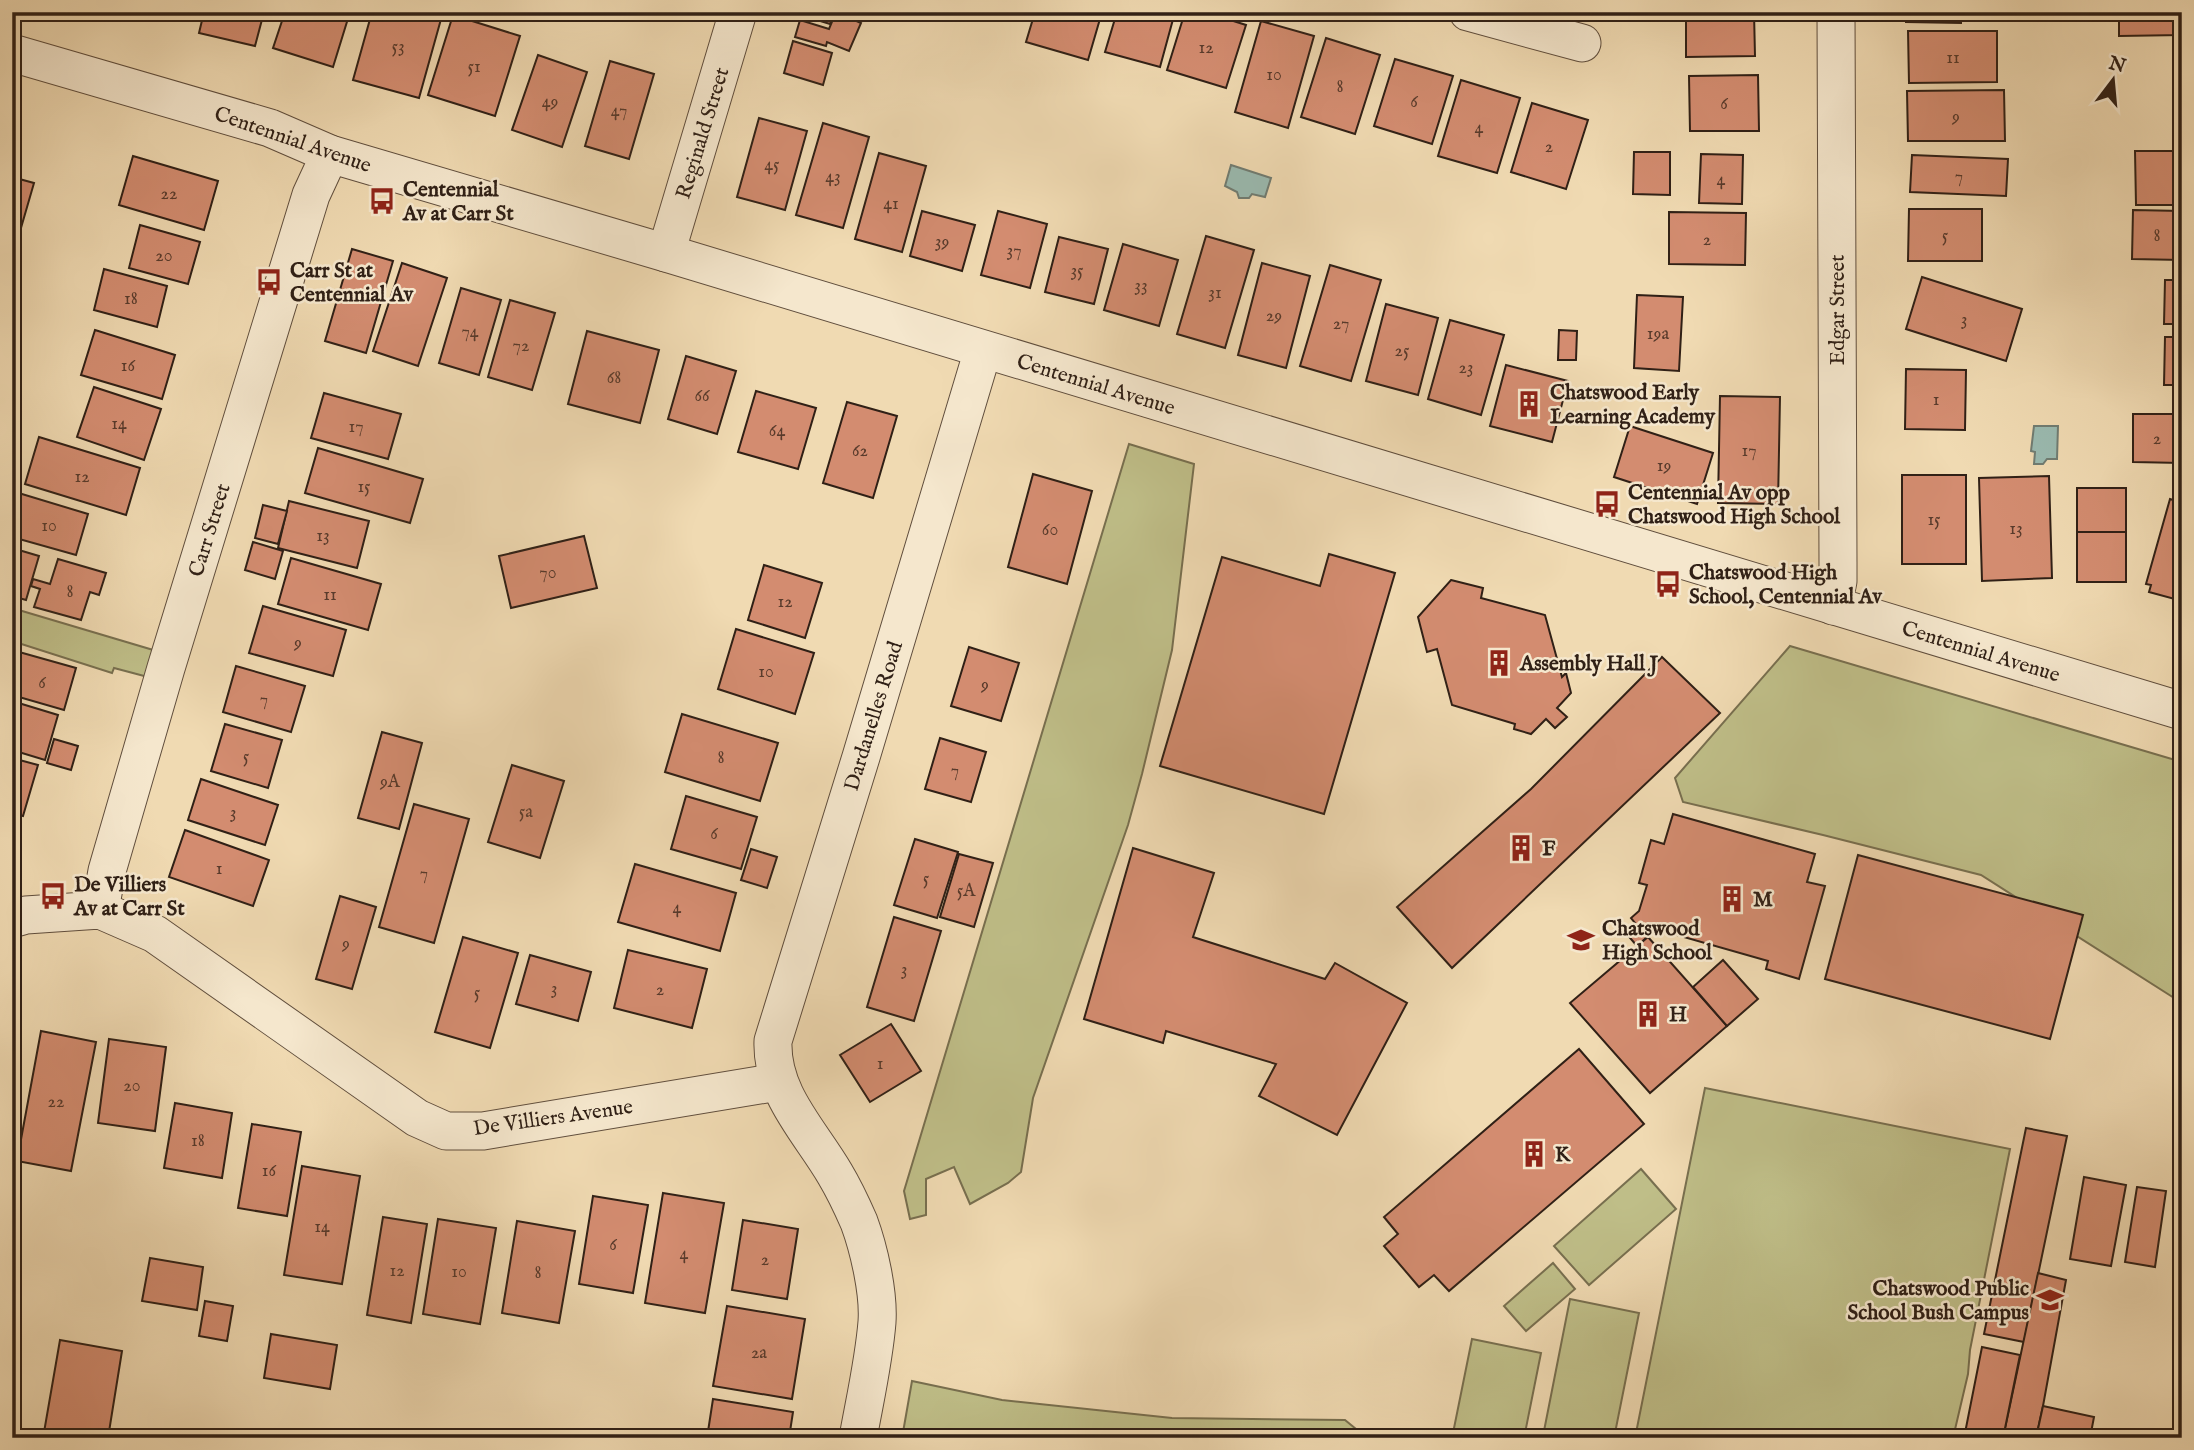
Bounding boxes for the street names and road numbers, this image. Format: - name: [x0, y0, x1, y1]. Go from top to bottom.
- street label: Reginald Street: [671, 64, 736, 203]
- street label: Centennial Avenue: [210, 101, 375, 180]
- street label: Edgar Street: [1825, 255, 1852, 365]
- street label: Centennial Avenue: [1013, 349, 1178, 422]
- street label: Carr Street: [183, 480, 237, 580]
- street label: Centennial Avenue: [1898, 616, 2063, 689]
- street label: Dardanelles Road: [839, 638, 910, 795]
- street label: De Villiers Avenue: [472, 1094, 635, 1143]

